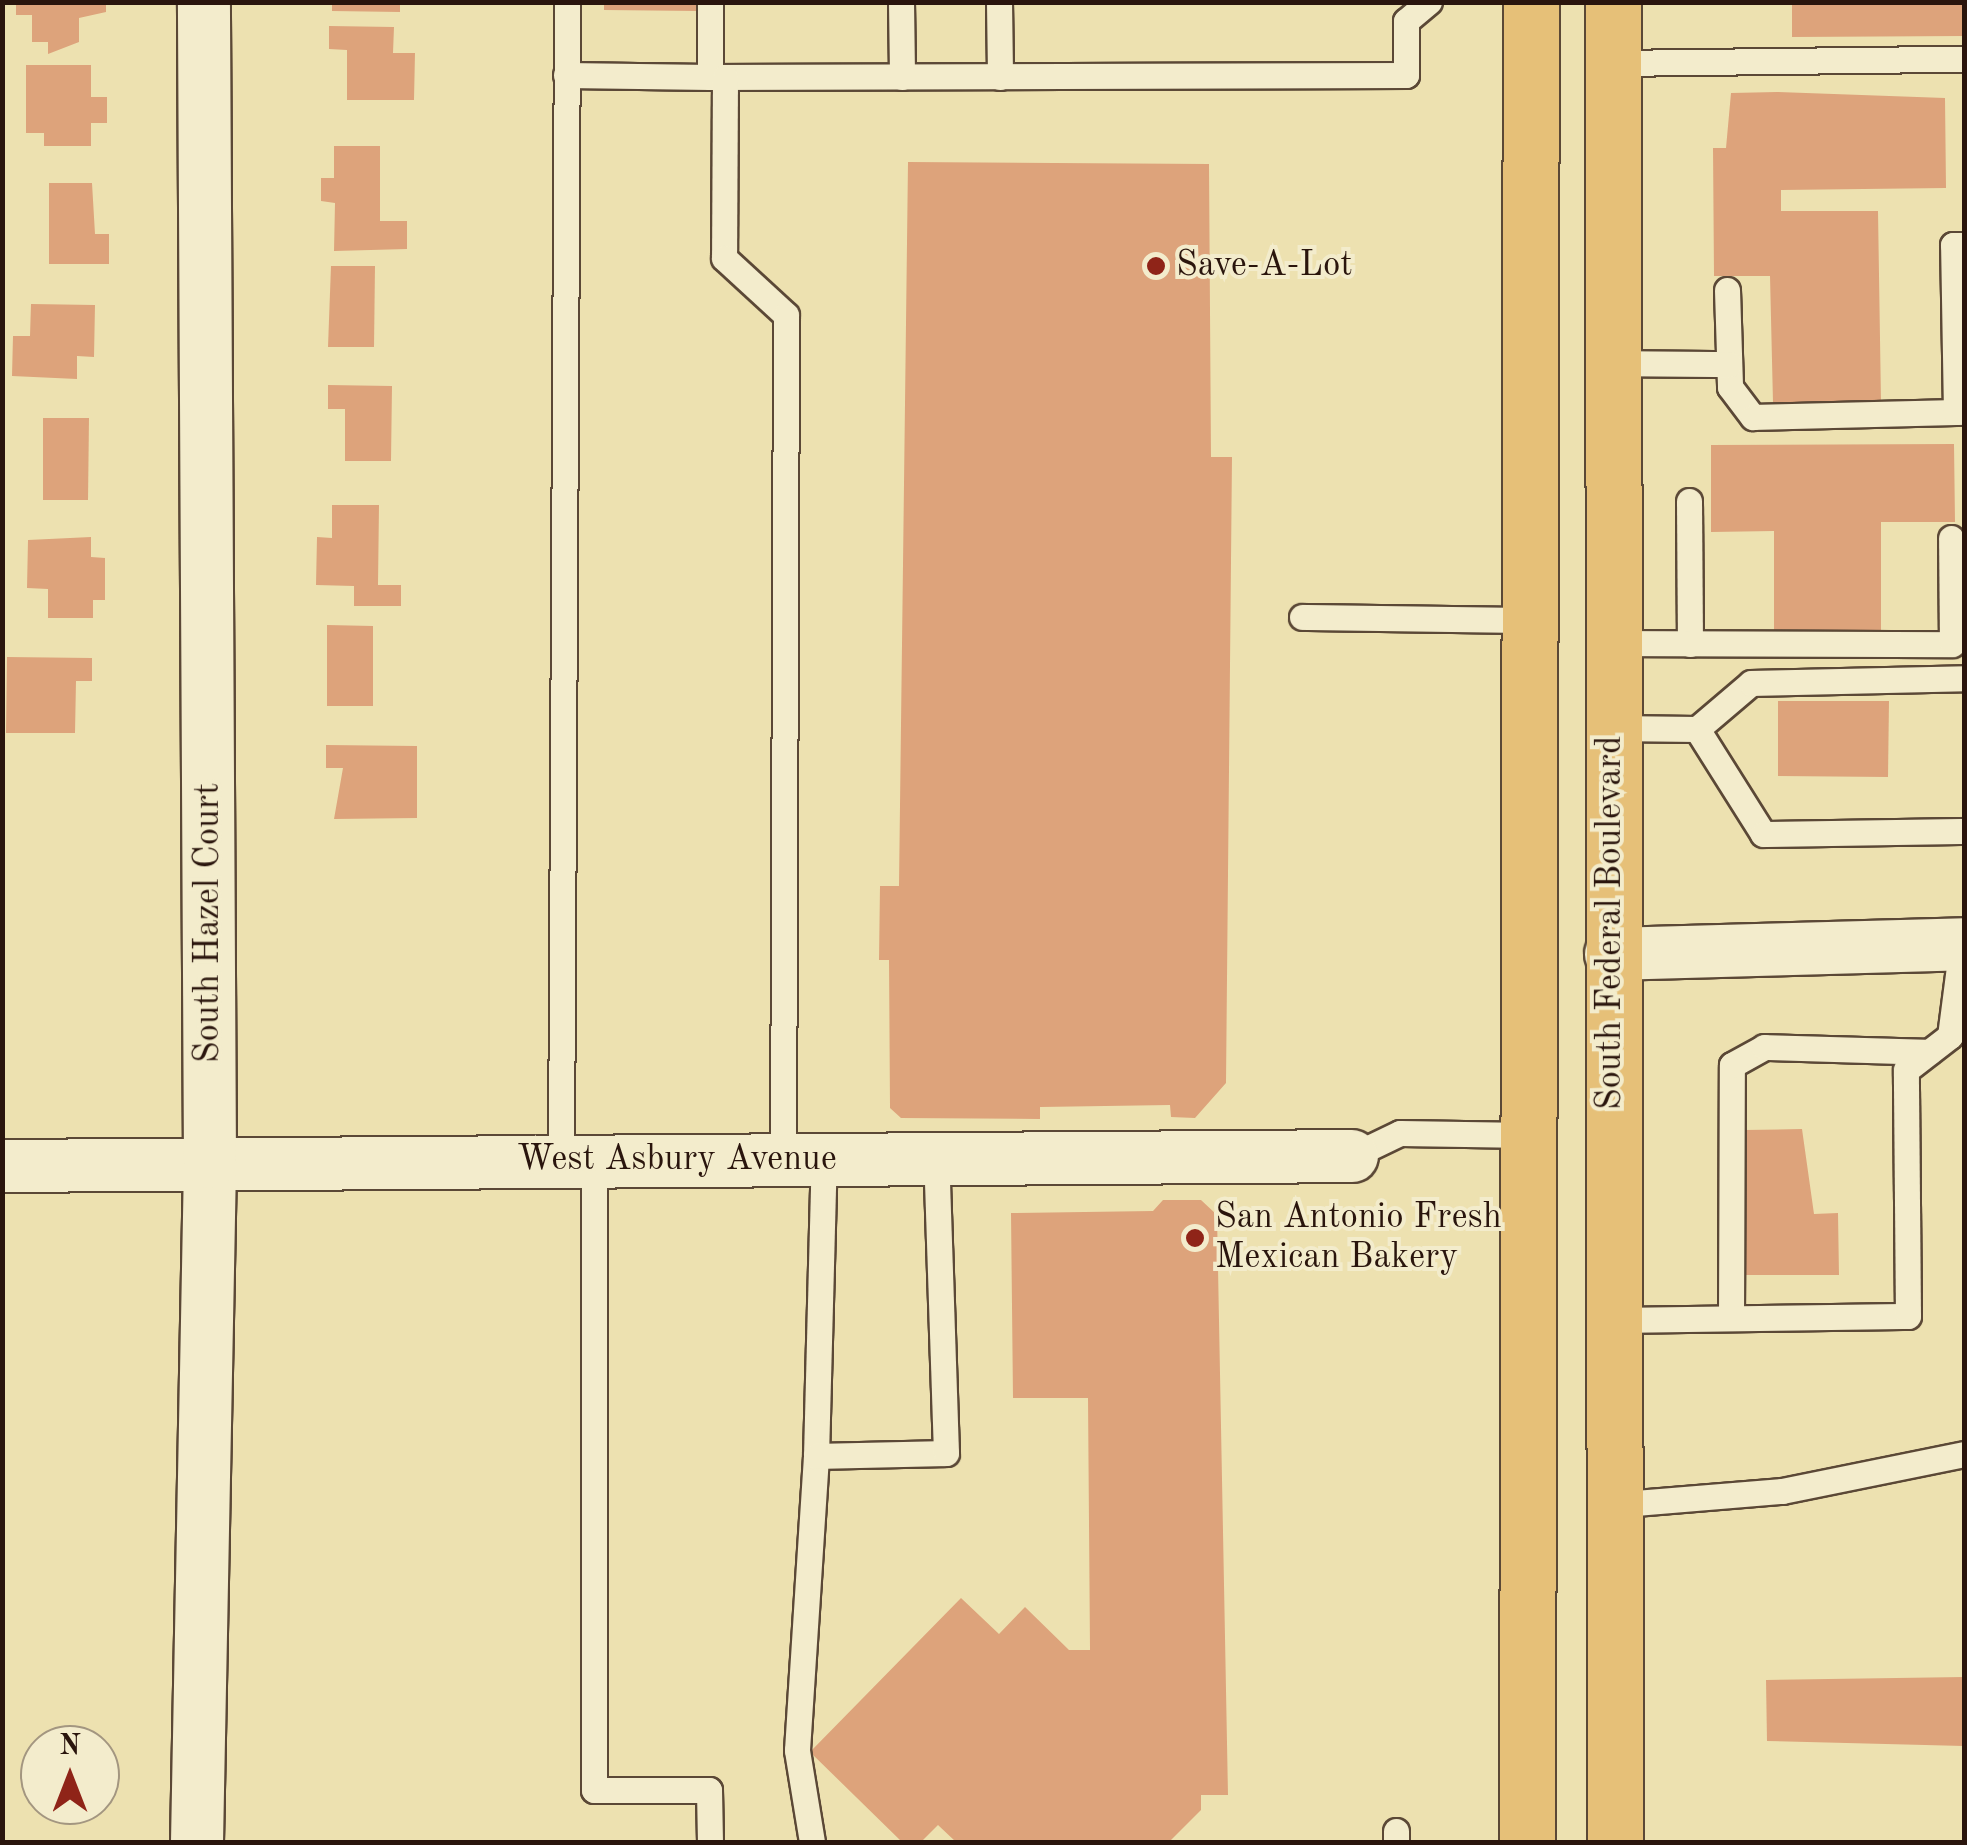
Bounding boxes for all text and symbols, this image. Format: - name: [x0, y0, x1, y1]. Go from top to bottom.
- place label: Save-A-Lot: [1176, 245, 1353, 287]
- marker: Save-A-Lot: [1145, 255, 1167, 277]
- street label: South Federal Boulevard: [1590, 736, 1632, 1110]
- street label: South Hazel Court: [188, 783, 230, 1063]
- street label: West Asbury Avenue: [517, 1139, 837, 1181]
- place label: San Antonio Fresh Mexican Bakery: [1215, 1197, 1502, 1279]
- marker: San Antonio Fresh Mexican Bakery: [1184, 1227, 1206, 1249]
- north arrow: [20, 1725, 120, 1825]
- text: N: [59, 1733, 81, 1761]

